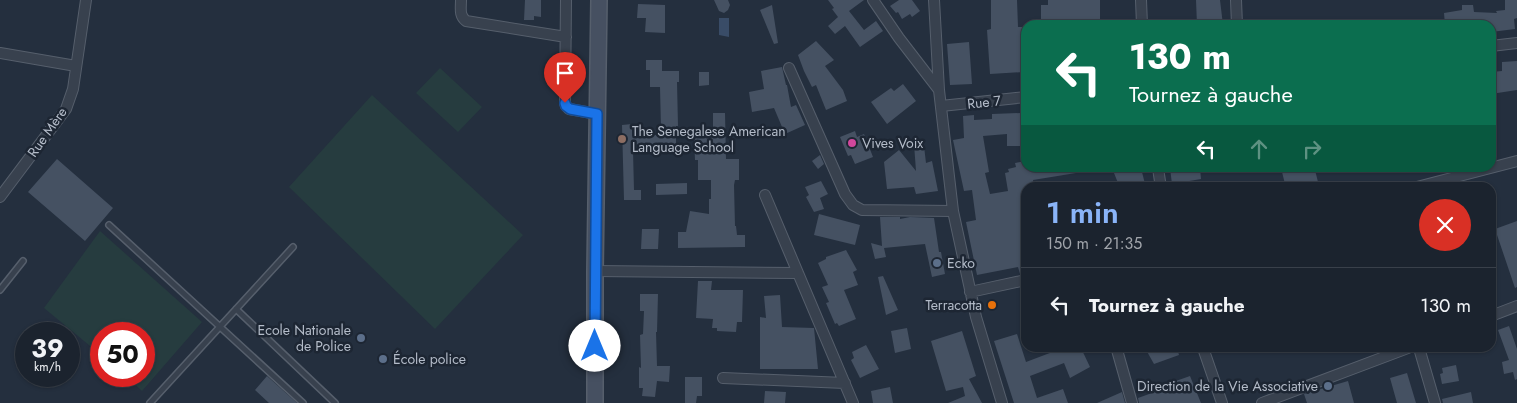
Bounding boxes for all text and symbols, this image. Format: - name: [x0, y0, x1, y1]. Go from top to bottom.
- text: 130 m: [1129, 32, 1231, 82]
- icon: left: [1046, 40, 1111, 105]
- pin: [544, 52, 586, 103]
- icon: arrive: [551, 59, 579, 87]
- text: Tournez à gauche: [1129, 78, 1293, 110]
- street label: Rue 7: [966, 90, 1003, 114]
- street label: Rue Mère: [22, 103, 72, 161]
- place label: The Senegalese American Language School: [632, 121, 786, 157]
- marker: The Senegalese American Language School: [616, 133, 628, 145]
- place label: Vives Voix: [862, 133, 923, 153]
- icon: left: [1192, 135, 1220, 163]
- icon: ahead: [1245, 135, 1273, 163]
- icon: right: [1298, 135, 1326, 163]
- marker: Vives Voix: [846, 137, 858, 149]
- text: 1 min: [1046, 191, 1119, 234]
- button: close: [1419, 199, 1471, 251]
- text: 150 m · 21:35: [1046, 232, 1142, 255]
- place label: Ecko: [947, 253, 975, 273]
- marker: Ecko: [931, 257, 943, 269]
- icon: left: [1046, 291, 1074, 319]
- text: Tournez à gauche: [1089, 292, 1245, 319]
- text: 130 m: [1420, 292, 1471, 319]
- place label: Terracotta: [926, 295, 982, 315]
- marker: Terracotta: [986, 299, 998, 311]
- position arrow: [568, 319, 620, 371]
- place label: Ecole Nationale de Police: [258, 320, 351, 356]
- speed limit sign: 50: [90, 322, 155, 387]
- text: 39: [31, 330, 64, 366]
- marker: Ecole Nationale de Police: [355, 332, 367, 344]
- place label: École police: [393, 349, 466, 369]
- marker: École police: [377, 353, 389, 365]
- text: km/h: [34, 358, 61, 376]
- place label: Direction de la Vie Associative: [1137, 376, 1318, 396]
- marker: Direction de la Vie Associative: [1322, 380, 1334, 392]

